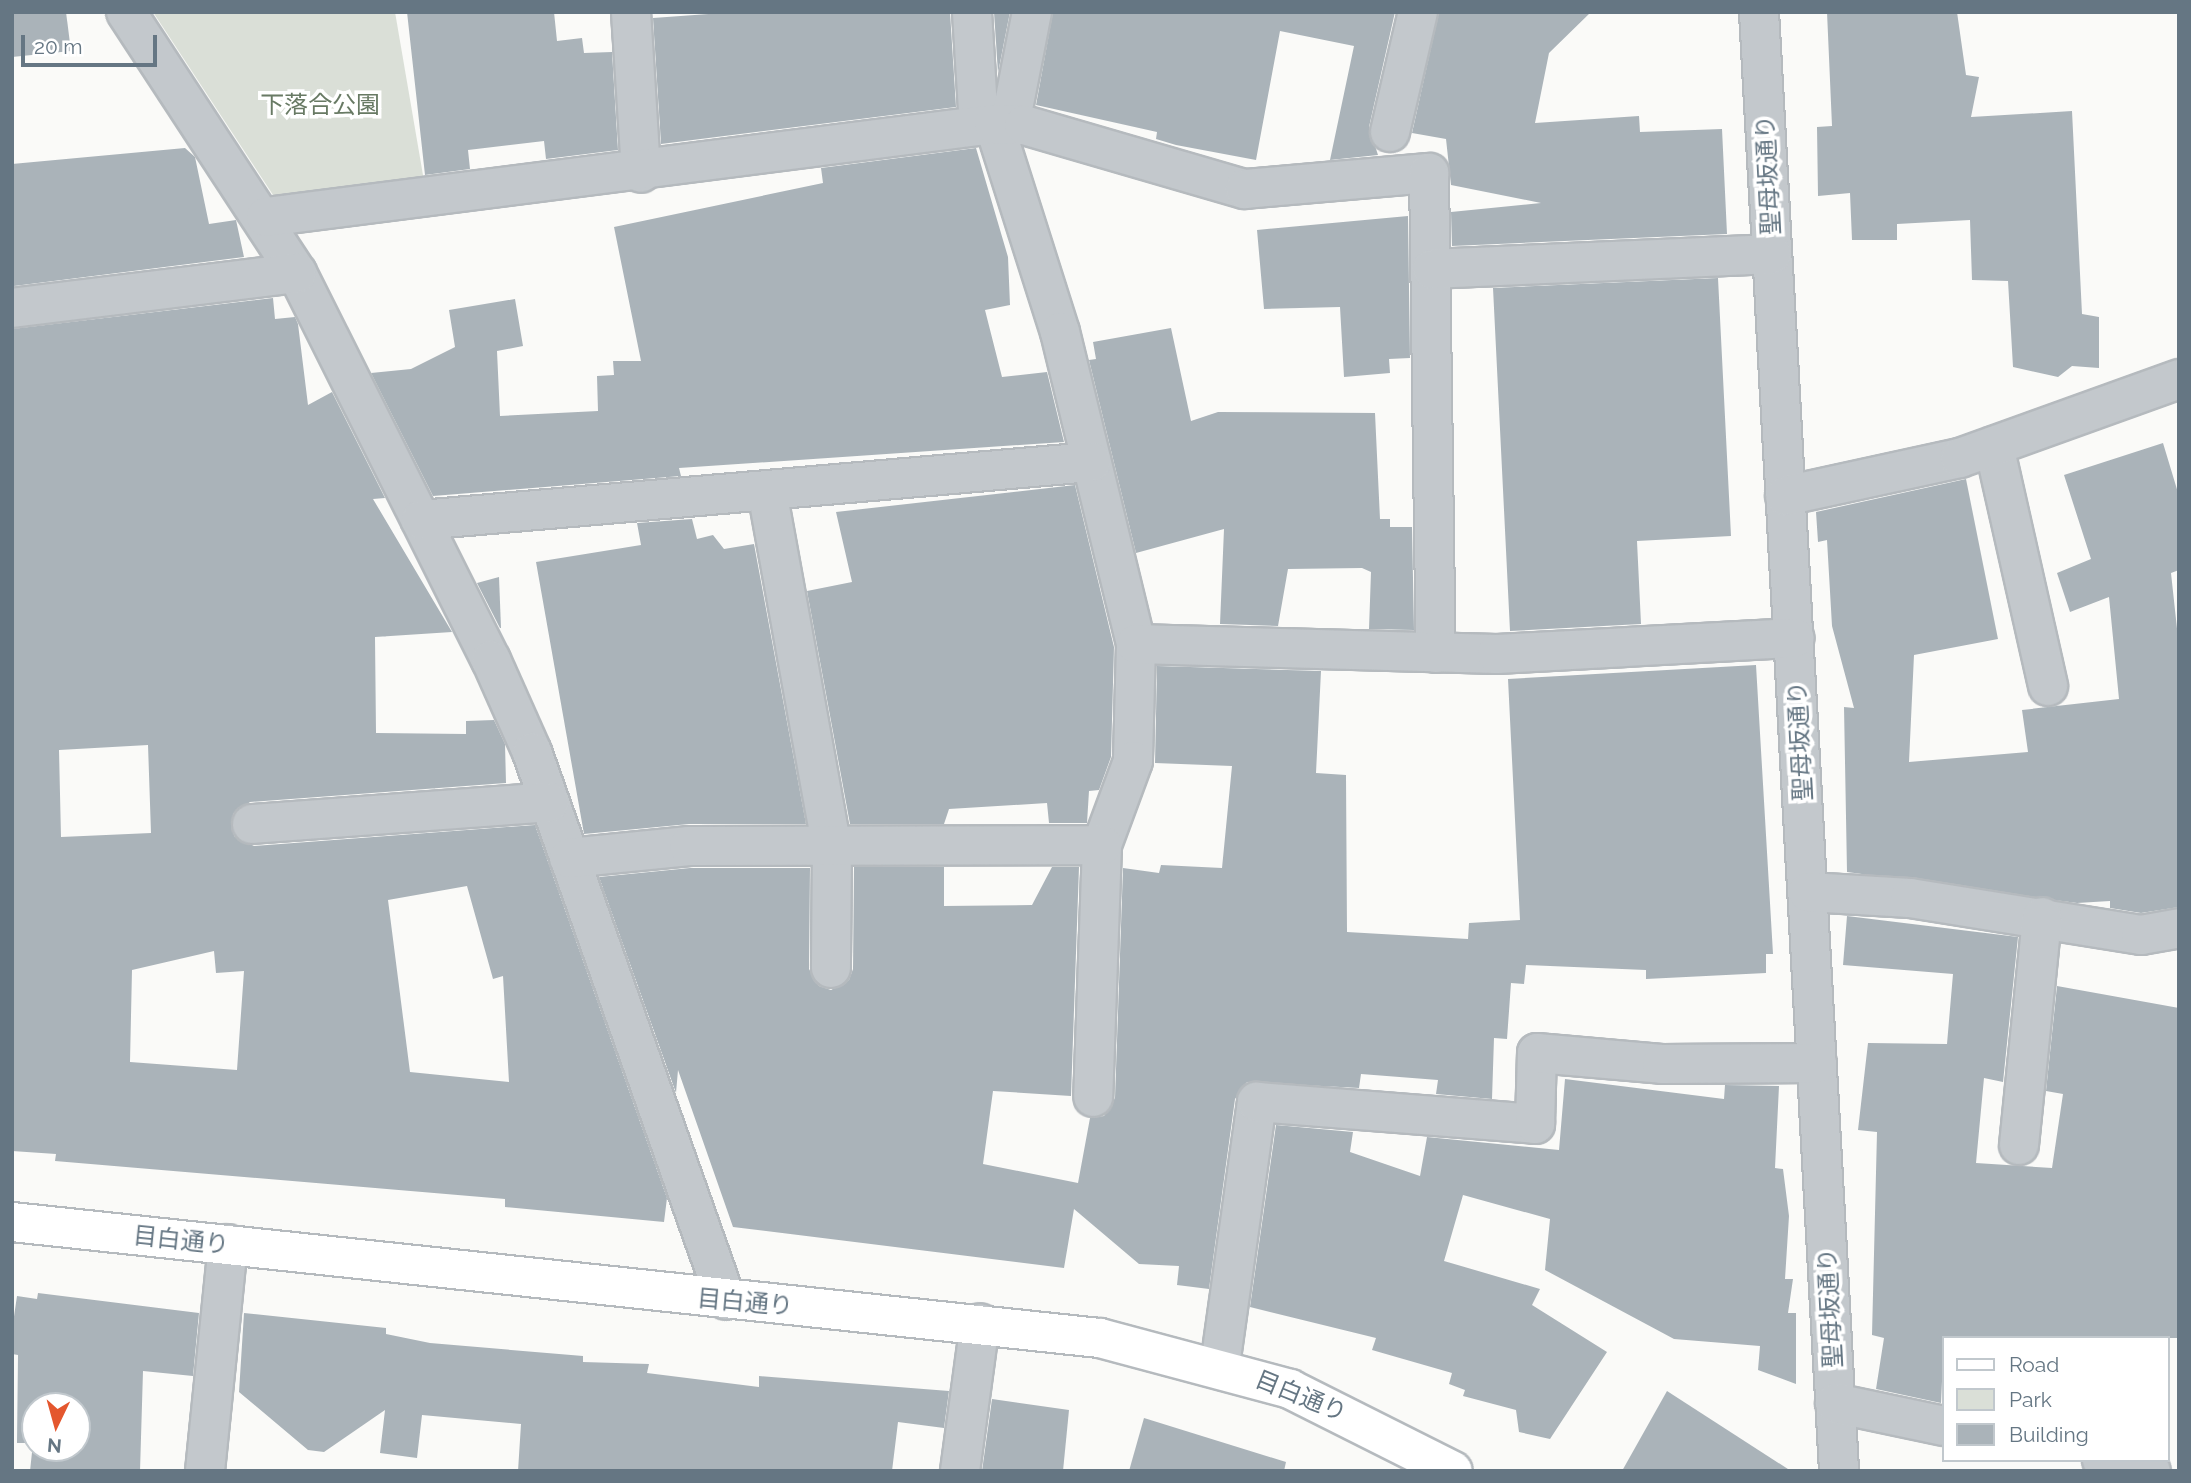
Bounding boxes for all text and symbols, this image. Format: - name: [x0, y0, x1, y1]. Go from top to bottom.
- scale bar: [24, 21, 161, 65]
- text: 20 m: [34, 34, 82, 59]
- park label: 下落合公園: [260, 91, 380, 119]
- street label: 聖母坂通り: [1750, 114, 1786, 236]
- street label: 聖母坂通り: [1782, 680, 1818, 802]
- street label: 目白通り: [132, 1221, 230, 1259]
- street label: 聖母坂通り: [1812, 1247, 1848, 1369]
- street label: 目白通り: [696, 1283, 794, 1321]
- legend: [1942, 1336, 2170, 1462]
- text: Road: [2009, 1352, 2059, 1377]
- street label: 目白通り: [1251, 1365, 1351, 1427]
- text: Park: [2009, 1387, 2052, 1412]
- north arrow: [21, 1392, 91, 1462]
- text: Building: [2009, 1422, 2089, 1447]
- text: N: [46, 1434, 63, 1458]

